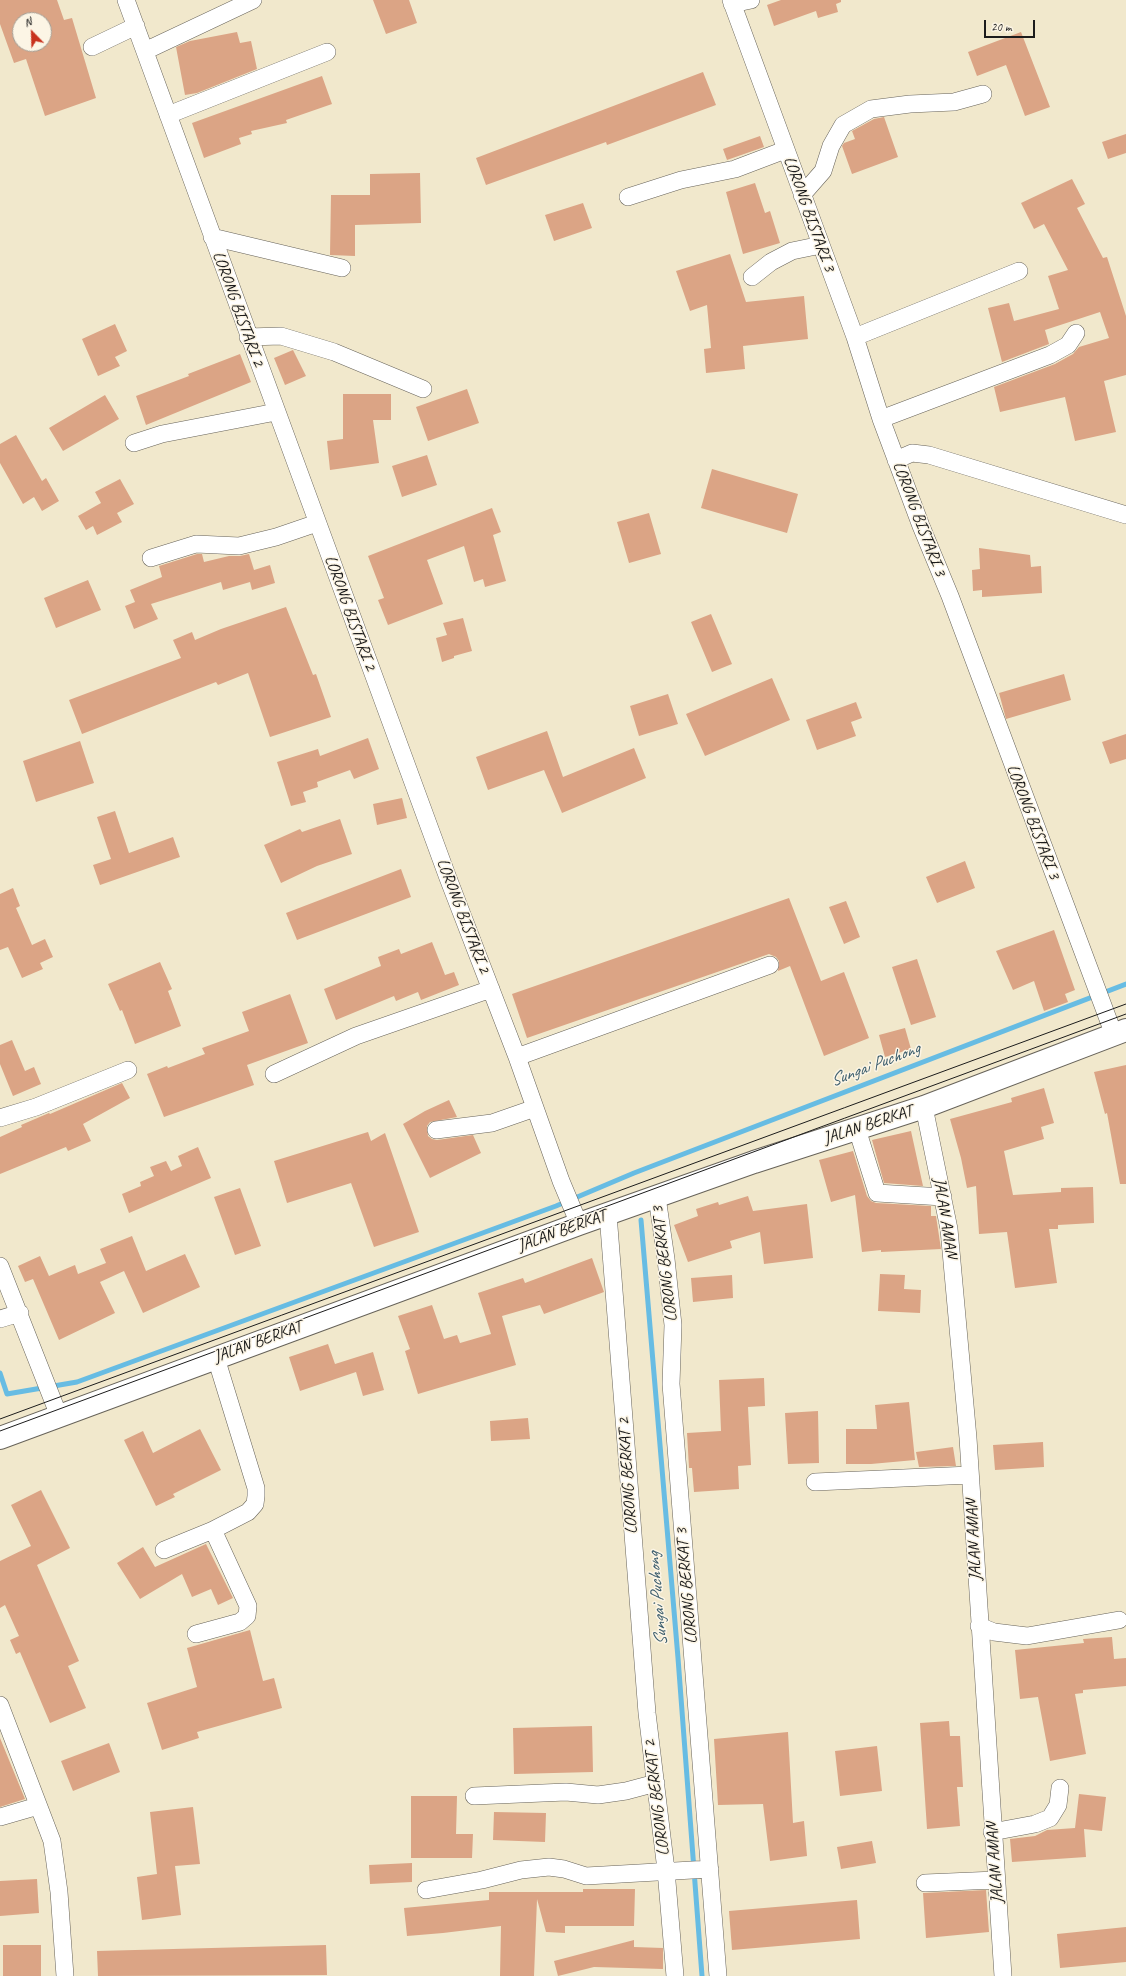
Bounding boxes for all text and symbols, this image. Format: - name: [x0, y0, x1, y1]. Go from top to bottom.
- north arrow: [12, 12, 52, 52]
- scale bar: [986, 12, 1037, 38]
- text: N: [22, 14, 34, 30]
- text: 20 m: [991, 19, 1011, 35]
- street label: LORONG BISTARI 3: [779, 154, 839, 274]
- street label: LORONG BISTARI 2: [208, 249, 268, 369]
- street label: LORONG BISTARI 3: [888, 459, 950, 579]
- street label: LORONG BISTARI 2: [320, 553, 380, 673]
- street label: LORONG BISTARI 3: [1002, 762, 1064, 882]
- street label: LORONG BISTARI 2: [432, 856, 494, 976]
- water label: Sungai Puchong: [827, 1038, 923, 1092]
- street label: JALAN BERKAT: [821, 1101, 915, 1149]
- street label: JALAN AMAN: [929, 1176, 961, 1260]
- street label: LORONG BERKAT 3: [648, 1205, 682, 1323]
- street label: JALAN BERKAT: [515, 1206, 609, 1256]
- street label: JALAN BERKAT: [211, 1317, 305, 1367]
- street label: LORONG BERKAT 2: [614, 1417, 642, 1535]
- street label: JALAN AMAN: [962, 1499, 986, 1581]
- street label: LORONG BERKAT 3: [672, 1527, 702, 1645]
- water label: Sungai Puchong: [643, 1551, 673, 1647]
- street label: LORONG BERKAT 2: [640, 1739, 674, 1857]
- street label: JALAN AMAN: [982, 1822, 1008, 1904]

